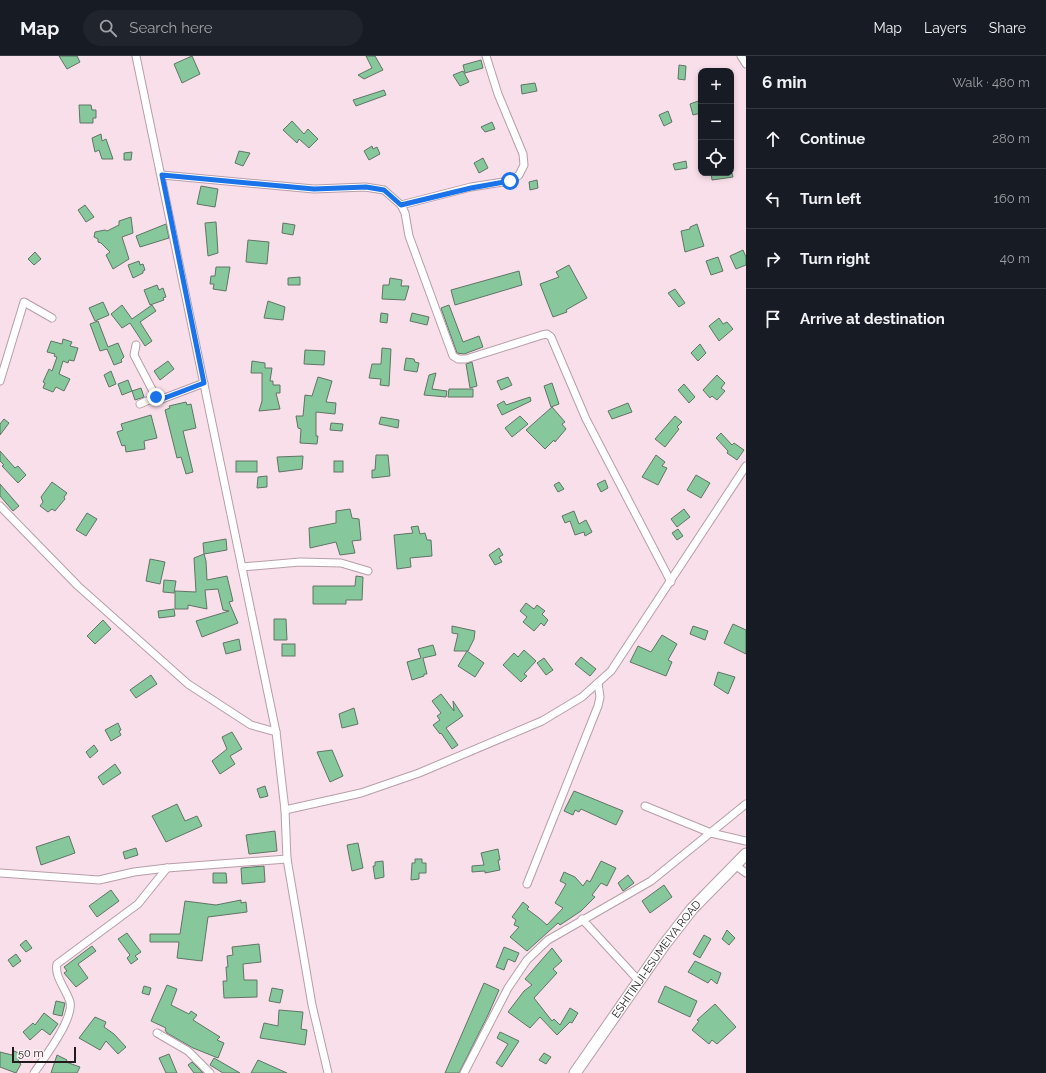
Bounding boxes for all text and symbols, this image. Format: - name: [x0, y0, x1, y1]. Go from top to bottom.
- search box: [83, 10, 363, 46]
- text: Map: [20, 17, 59, 39]
- icon: search: [97, 17, 119, 39]
- text: Search here: [129, 19, 213, 37]
- text: Map: [874, 20, 902, 36]
- text: Layers: [924, 20, 967, 36]
- text: Share: [989, 20, 1026, 36]
- map controls: [698, 68, 734, 176]
- button: +: [698, 68, 734, 104]
- text: 6 min: [762, 72, 807, 92]
- text: Walk · 480 m: [952, 75, 1030, 90]
- button: −: [698, 104, 734, 140]
- icon: ahead: [762, 128, 784, 150]
- text: Continue: [800, 130, 865, 148]
- text: 280 m: [992, 131, 1030, 146]
- button: locate: [698, 140, 734, 176]
- route start: [501, 172, 519, 190]
- icon: left: [762, 188, 784, 210]
- text: Turn left: [800, 190, 861, 208]
- text: 160 m: [993, 191, 1030, 206]
- icon: right: [762, 248, 784, 270]
- text: Turn right: [800, 250, 870, 268]
- text: 40 m: [1000, 251, 1030, 266]
- icon: arrive: [762, 308, 784, 330]
- text: Arrive at destination: [800, 310, 945, 328]
- route end: [147, 388, 165, 406]
- street label: ESHITINJI-ESUMEIYA ROAD: [609, 898, 704, 1020]
- scale bar: [12, 1045, 76, 1064]
- text: 50 m: [18, 1047, 44, 1060]

